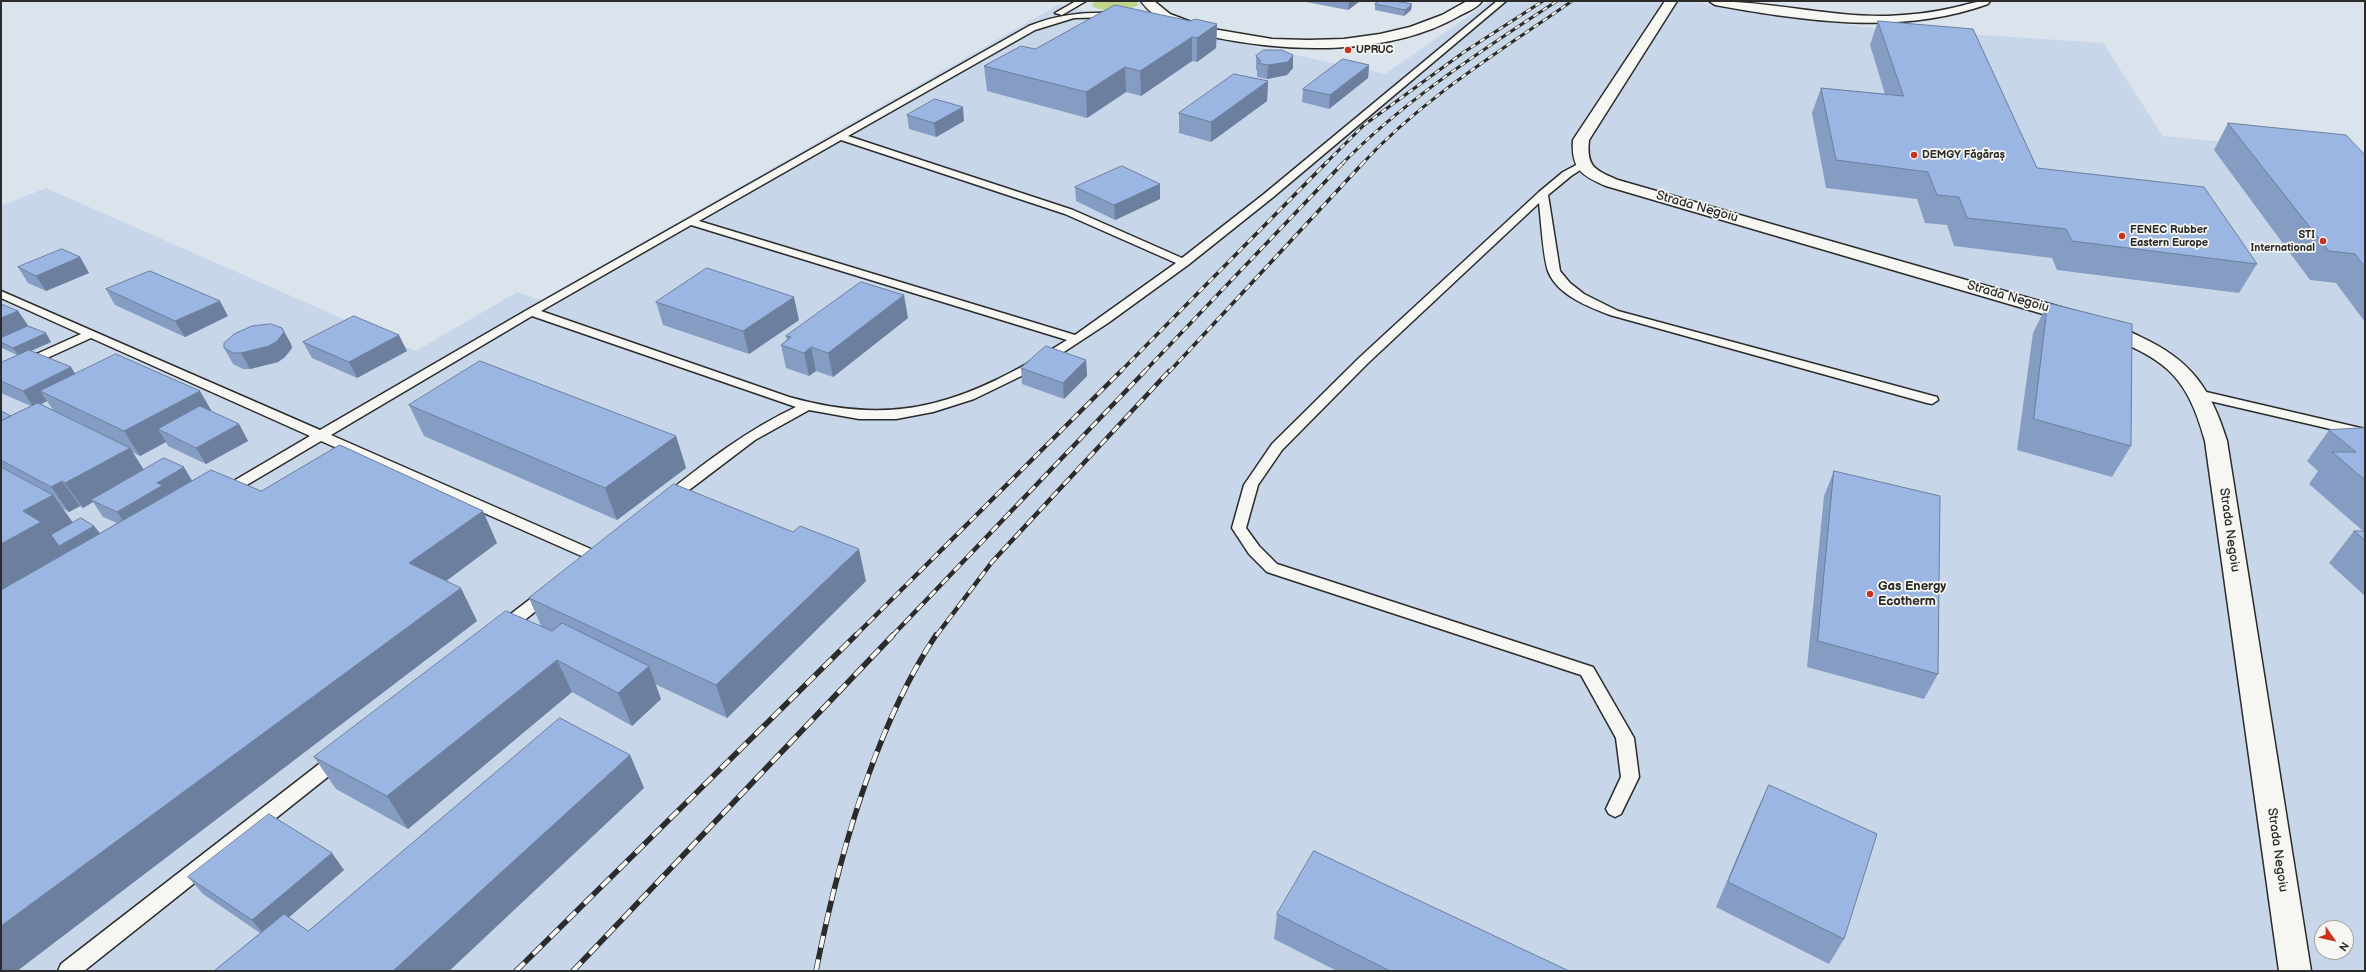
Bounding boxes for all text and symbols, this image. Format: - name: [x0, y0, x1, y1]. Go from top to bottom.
- place label: UPRUC: [1356, 43, 1393, 57]
- marker: UPRUC: [1343, 45, 1353, 55]
- place label: DEMGY Făgăraș: [1922, 148, 2005, 162]
- marker: DEMGY Făgăraș: [1909, 150, 1919, 160]
- street label: Strada Negoiu: [1654, 188, 1740, 226]
- place label: FENEC Rubber Eastern Europe: [2130, 223, 2208, 249]
- place label: STI International: [2251, 228, 2315, 254]
- marker: FENEC Rubber Eastern Europe: [2117, 231, 2127, 241]
- marker: STI International: [2318, 236, 2328, 246]
- street label: Strada Negoiu: [1965, 278, 2051, 316]
- street label: Strada Negoiu: [2215, 487, 2243, 573]
- place label: Gas Energy Ecotherm: [1878, 579, 1946, 610]
- marker: Gas Energy Ecotherm: [1865, 589, 1875, 599]
- street label: Strada Negoiu: [2263, 807, 2291, 893]
- north arrow: [2314, 920, 2354, 960]
- text: N: [2336, 939, 2351, 953]

